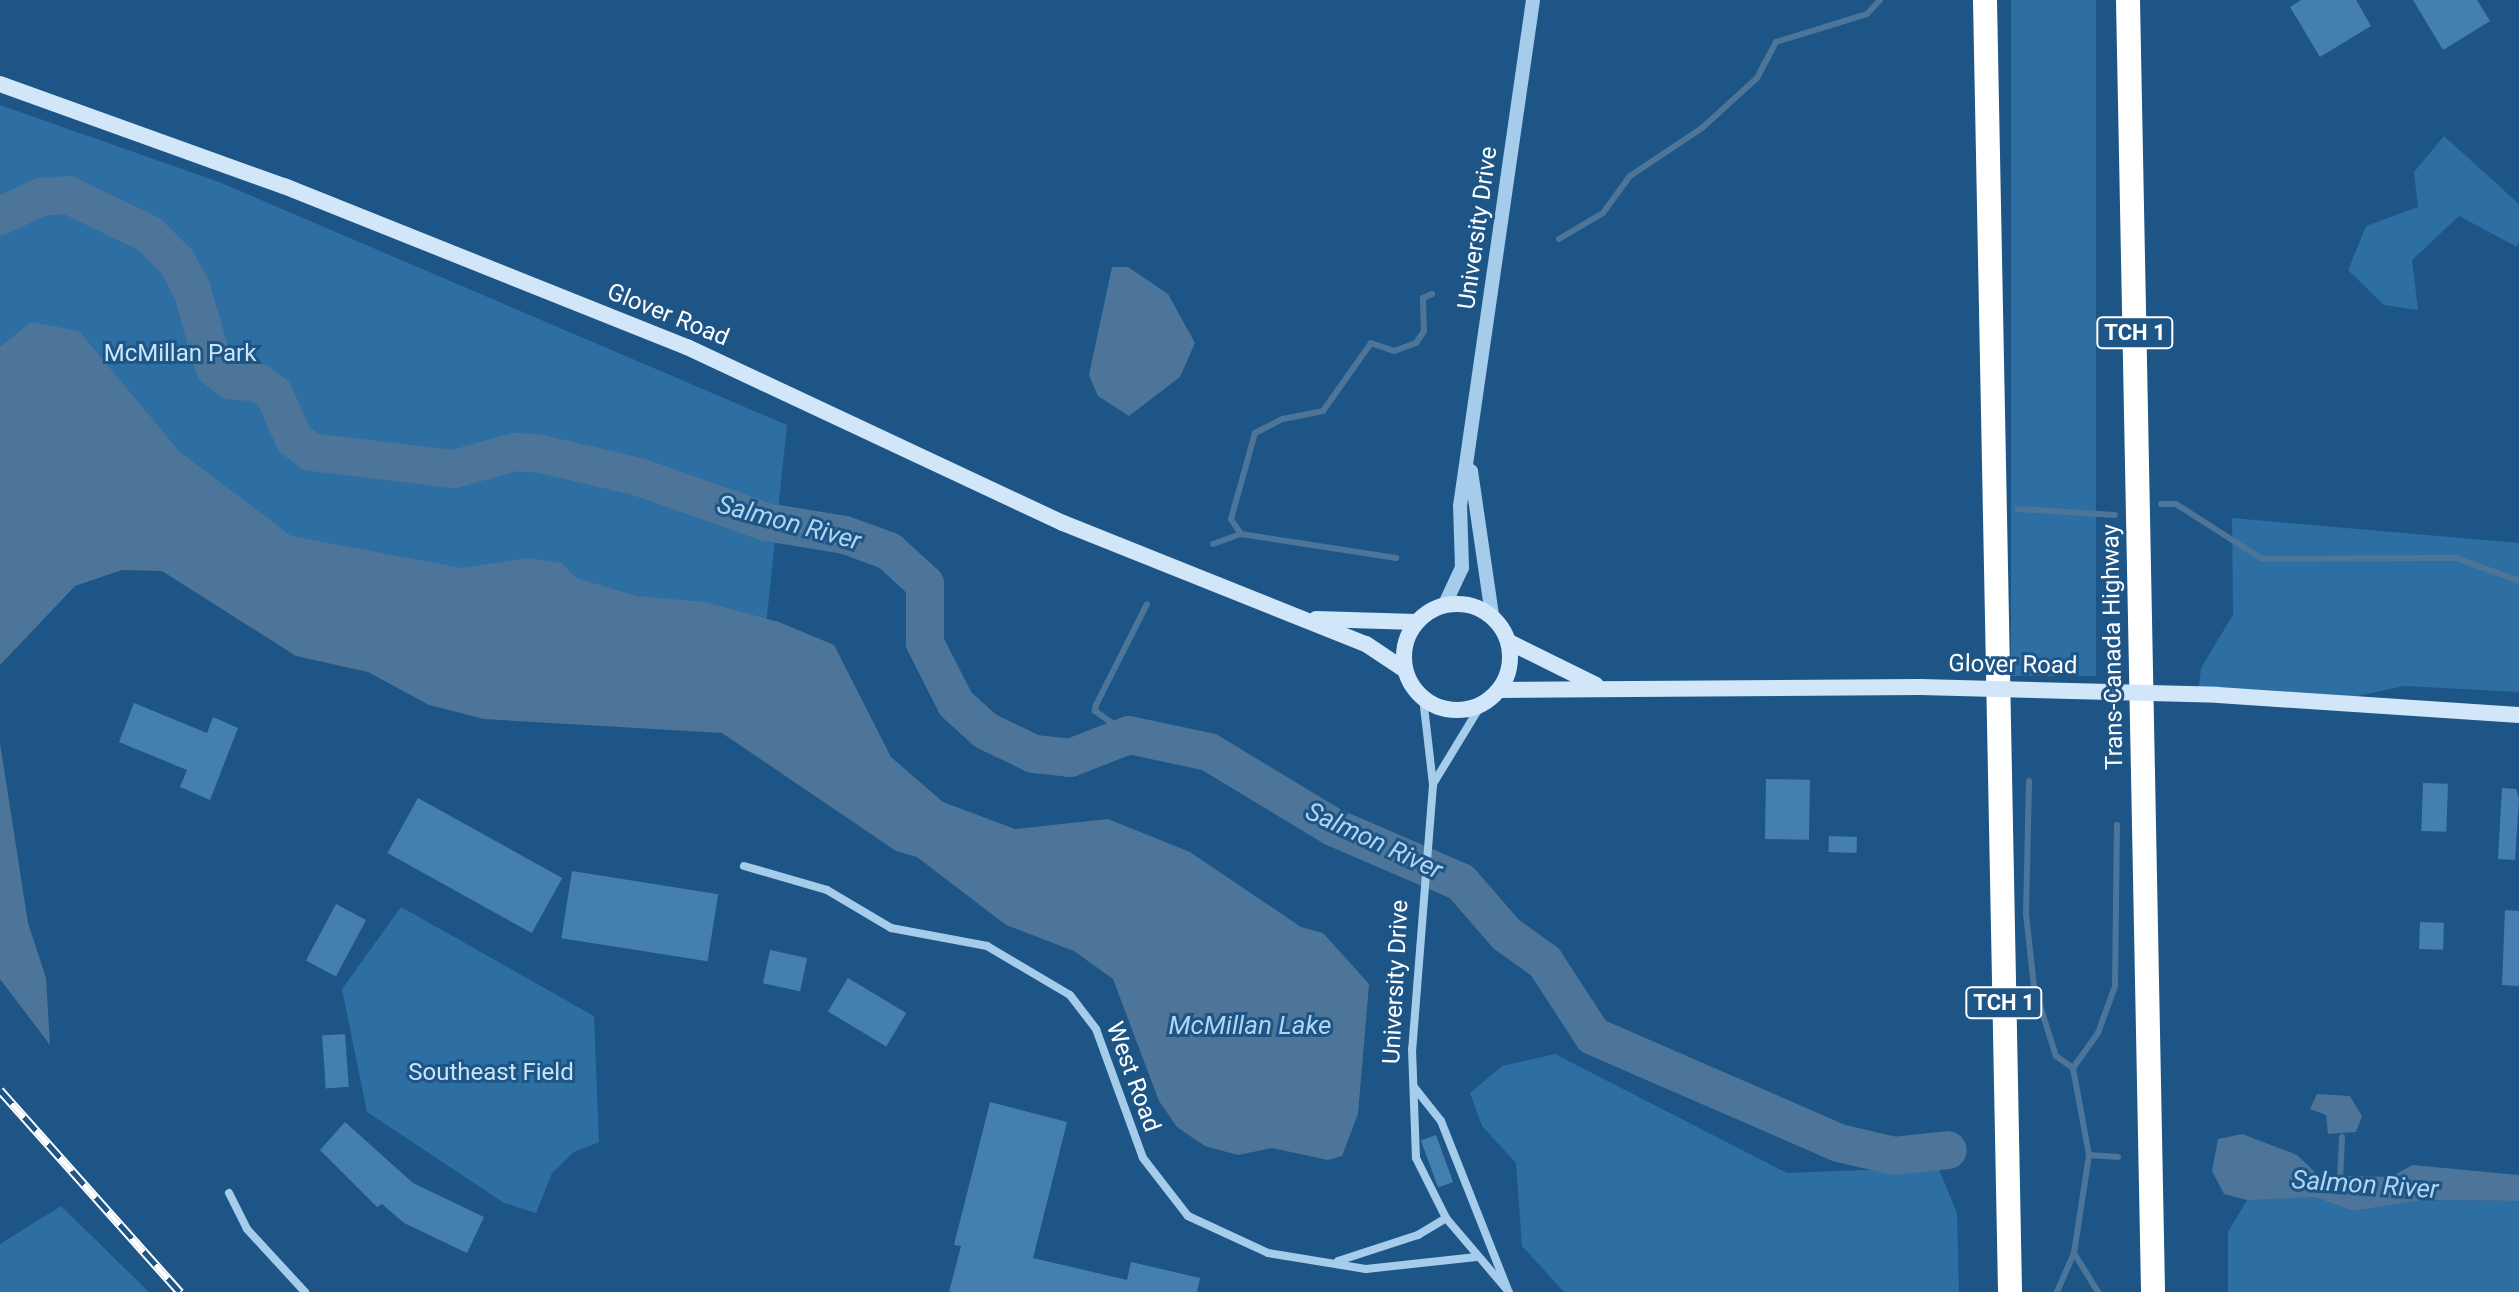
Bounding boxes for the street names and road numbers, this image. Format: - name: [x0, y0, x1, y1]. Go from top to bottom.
- street label: University Drive: [1452, 145, 1504, 311]
- street label: Glover Road: [603, 277, 733, 353]
- road number: TCH 1: [2095, 315, 2175, 351]
- street label: Trans-Canada Highway: [2096, 524, 2130, 770]
- street label: Glover Road: [1948, 649, 2078, 681]
- street label: University Drive: [1377, 899, 1415, 1065]
- road number: TCH 1: [1964, 985, 2044, 1021]
- street label: West Road: [1100, 1018, 1166, 1136]

